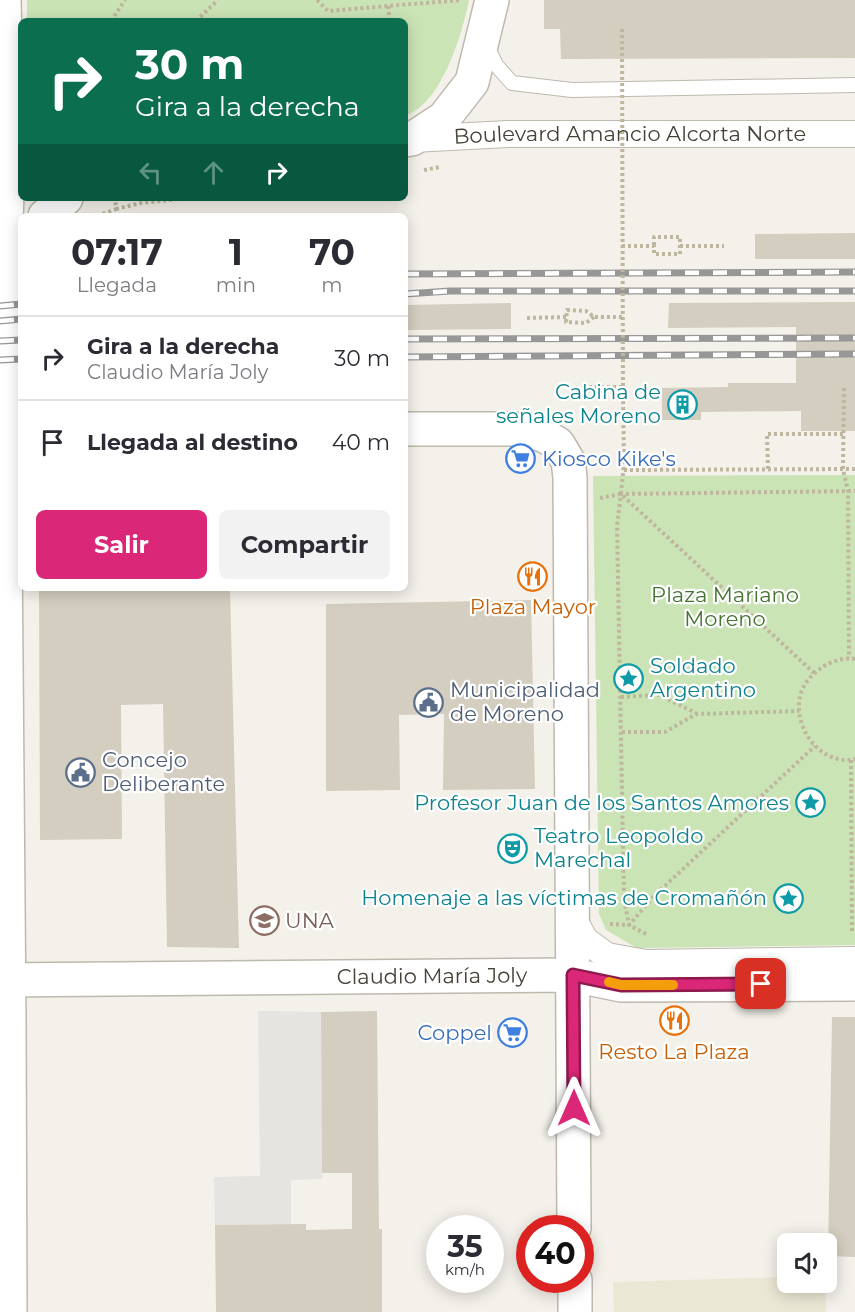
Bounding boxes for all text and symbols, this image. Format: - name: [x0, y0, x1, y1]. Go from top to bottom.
- text: 30 m: [135, 38, 244, 90]
- icon: right: [36, 42, 114, 120]
- text: Gira a la derecha: [135, 90, 360, 123]
- street label: Boulevard Amancio Alcorta Norte: [453, 121, 806, 149]
- icon: left: [134, 156, 167, 189]
- icon: ahead: [197, 156, 230, 189]
- icon: right: [260, 156, 293, 189]
- text: 07:17: [71, 230, 163, 274]
- text: 1: [229, 230, 243, 274]
- text: 70: [309, 230, 355, 274]
- text: Llegada: [77, 273, 157, 297]
- text: min: [216, 273, 256, 297]
- text: m: [321, 273, 343, 297]
- text: Gira a la derecha: [87, 333, 279, 360]
- icon: right: [36, 342, 69, 375]
- text: 30 m: [334, 345, 390, 372]
- text: Claudio María Joly: [87, 360, 268, 384]
- place label: Cabina de señales Moreno: [496, 379, 661, 428]
- building icon: Cabina de señales Moreno: [666, 388, 698, 420]
- icon: arrive: [36, 426, 69, 459]
- text: Llegada al destino: [87, 429, 298, 456]
- text: 40 m: [332, 429, 390, 456]
- supermarket icon: Kiosco Kike's: [505, 443, 537, 475]
- place label: Kiosco Kike's: [542, 446, 676, 471]
- button: Salir: [36, 510, 207, 579]
- button: Compartir: [219, 510, 390, 579]
- restaurant icon: Plaza Mayor: [517, 560, 549, 592]
- park label: Plaza Mariano Moreno: [651, 582, 799, 631]
- place label: Plaza Mayor: [470, 594, 596, 619]
- place label: Soldado Argentino: [650, 653, 756, 702]
- place icon: Soldado Argentino: [613, 662, 645, 694]
- place label: Municipalidad de Moreno: [450, 677, 600, 726]
- public building icon: Municipalidad de Moreno: [413, 686, 445, 718]
- place label: Concejo Deliberante: [102, 747, 225, 796]
- public building icon: Concejo Deliberante: [65, 756, 97, 788]
- place icon: Profesor Juan de los Santos Amores: [794, 787, 826, 819]
- place label: Profesor Juan de los Santos Amores: [414, 790, 789, 815]
- place label: Teatro Leopoldo Marechal: [534, 823, 704, 872]
- theatre icon: Teatro Leopoldo Marechal: [497, 832, 529, 864]
- place icon: Homenaje a las víctimas de Cromañón: [772, 882, 804, 914]
- place label: Homenaje a las víctimas de Cromañón: [361, 885, 767, 910]
- school or university icon: UNA: [248, 905, 280, 937]
- place label: UNA: [285, 908, 335, 933]
- pin: [735, 958, 786, 1009]
- street label: Claudio María Joly: [337, 962, 528, 989]
- icon: arrive: [744, 967, 777, 1000]
- restaurant icon: Resto La Plaza: [658, 1005, 690, 1037]
- supermarket icon: Coppel: [497, 1017, 529, 1049]
- place label: Coppel: [418, 1020, 492, 1045]
- place label: Resto La Plaza: [598, 1039, 750, 1064]
- position arrow: [542, 1076, 606, 1140]
- speed limit sign: 40: [516, 1215, 594, 1293]
- text: 35: [447, 1228, 483, 1265]
- map controls: [777, 1233, 837, 1293]
- button: sound: [777, 1233, 837, 1293]
- text: km/h: [445, 1260, 485, 1279]

